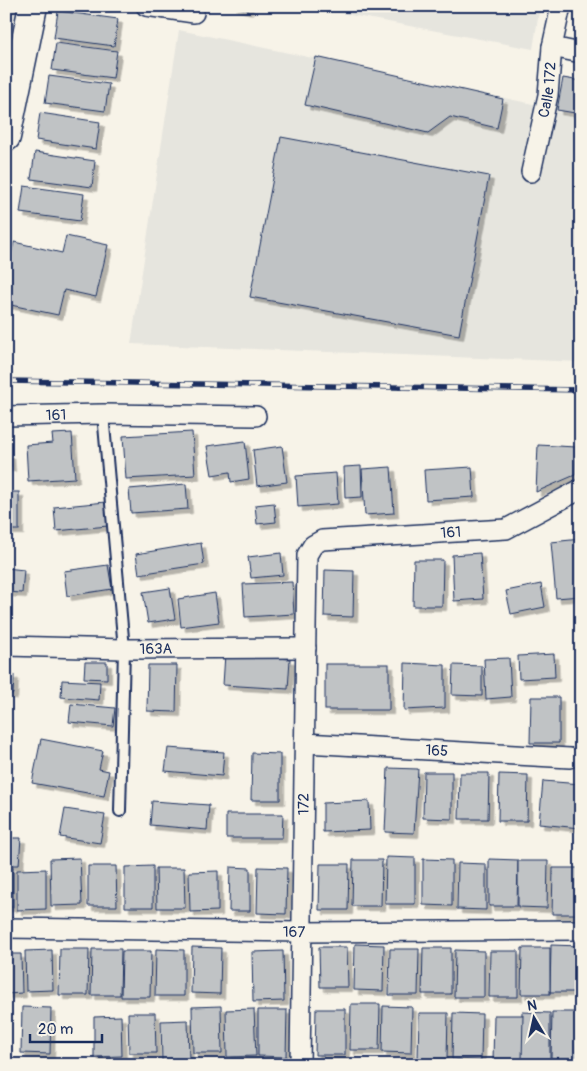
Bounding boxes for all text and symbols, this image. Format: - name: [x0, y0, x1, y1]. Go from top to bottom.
- street label: Calle 172: [534, 61, 561, 120]
- street label: 161: [46, 406, 66, 425]
- street label: 161: [440, 523, 462, 543]
- street label: 163A: [140, 640, 173, 659]
- street label: 165: [425, 741, 449, 761]
- street label: 172: [294, 793, 314, 815]
- street label: 167: [283, 923, 305, 942]
- north arrow: [510, 994, 560, 1044]
- text: N: [526, 997, 538, 1015]
- scale bar: [30, 1011, 102, 1043]
- text: 20 m: [38, 1020, 73, 1039]

